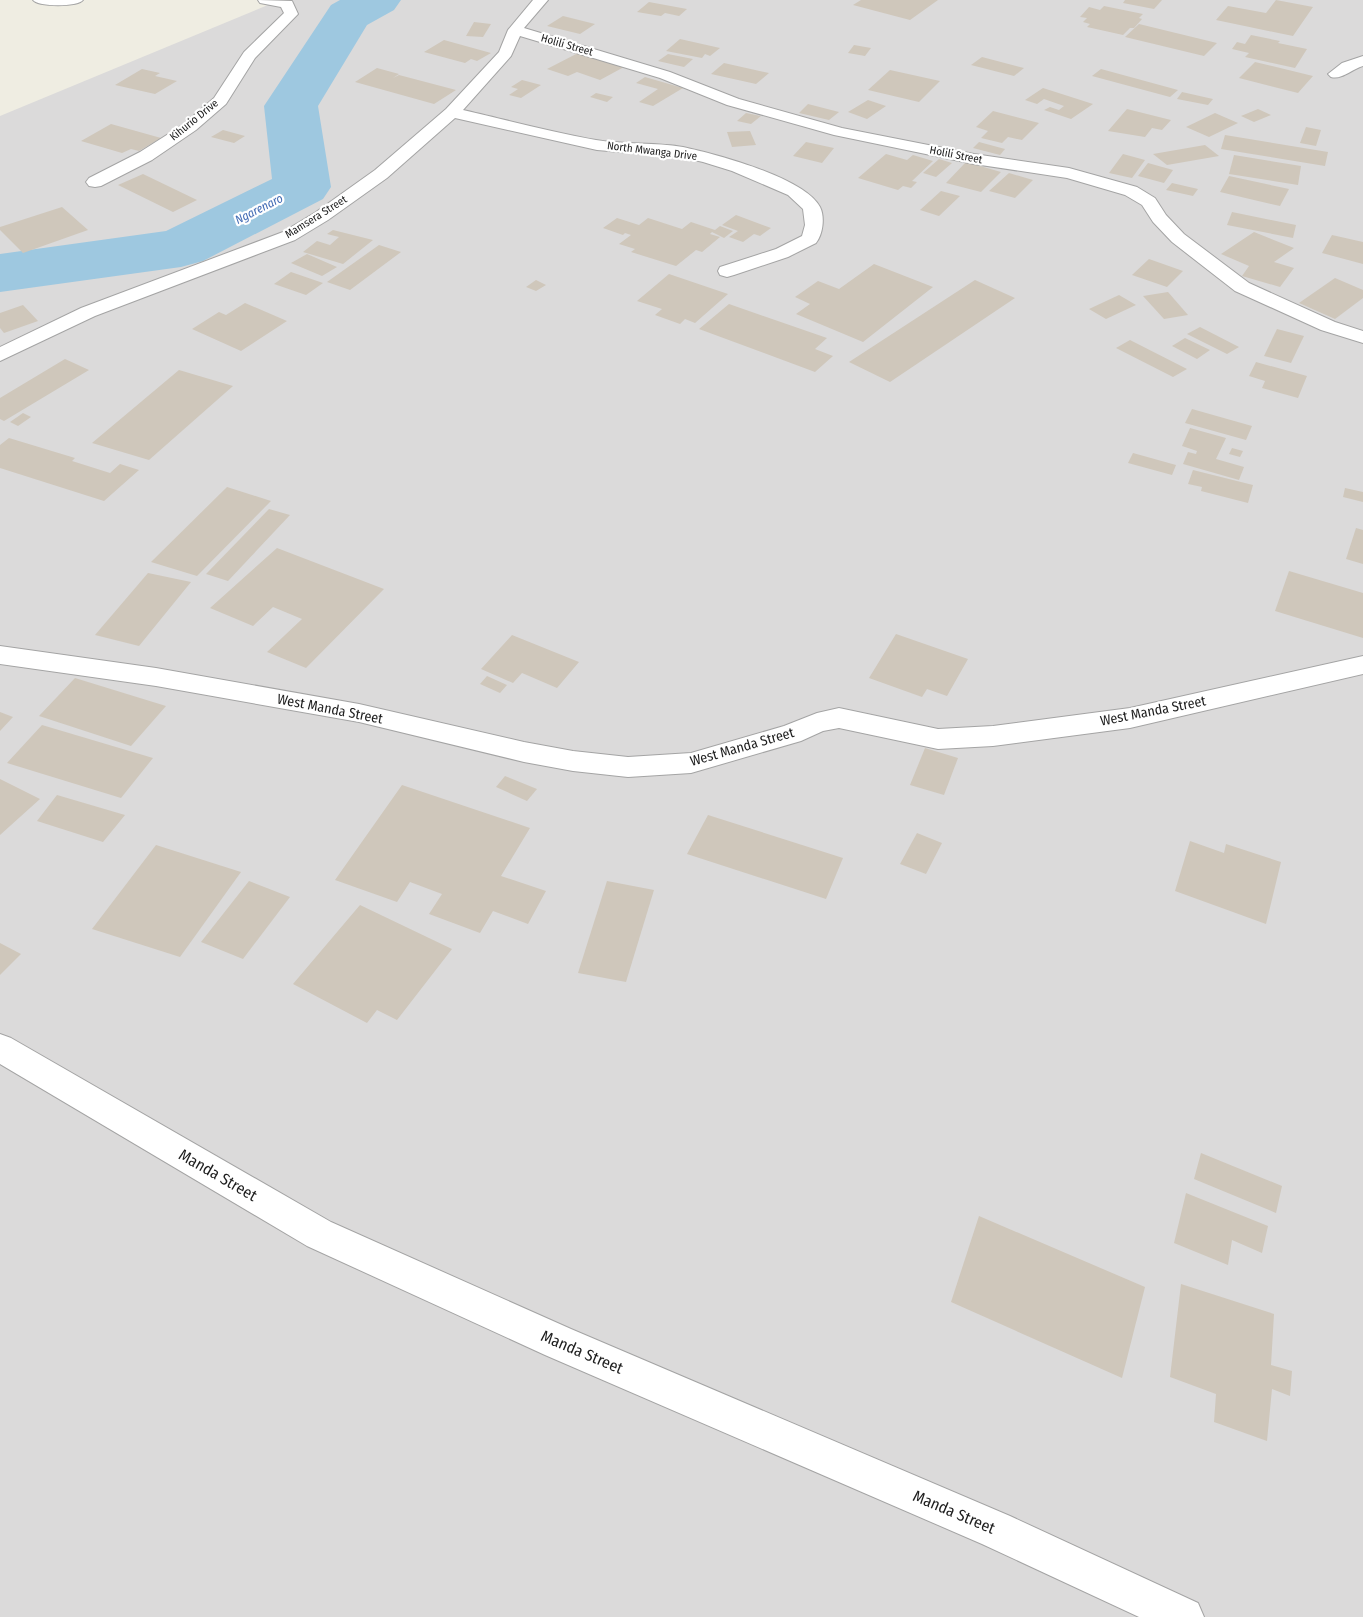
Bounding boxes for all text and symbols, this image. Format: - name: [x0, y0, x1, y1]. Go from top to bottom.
- street label: Holili Street: [540, 31, 595, 59]
- street label: Kihurio Drive: [167, 97, 221, 143]
- street label: North Mwanga Drive: [606, 139, 698, 163]
- street label: Holili Street: [929, 144, 984, 167]
- water label: Ngarenaro: [233, 191, 285, 227]
- street label: Mamsera Street: [283, 193, 350, 241]
- street label: West Manda Street: [276, 690, 385, 728]
- street label: West Manda Street: [1099, 692, 1208, 730]
- street label: West Manda Street: [688, 724, 796, 770]
- street label: Manda Street: [176, 1145, 261, 1205]
- street label: Manda Street: [538, 1326, 627, 1378]
- street label: Manda Street: [910, 1486, 999, 1538]

